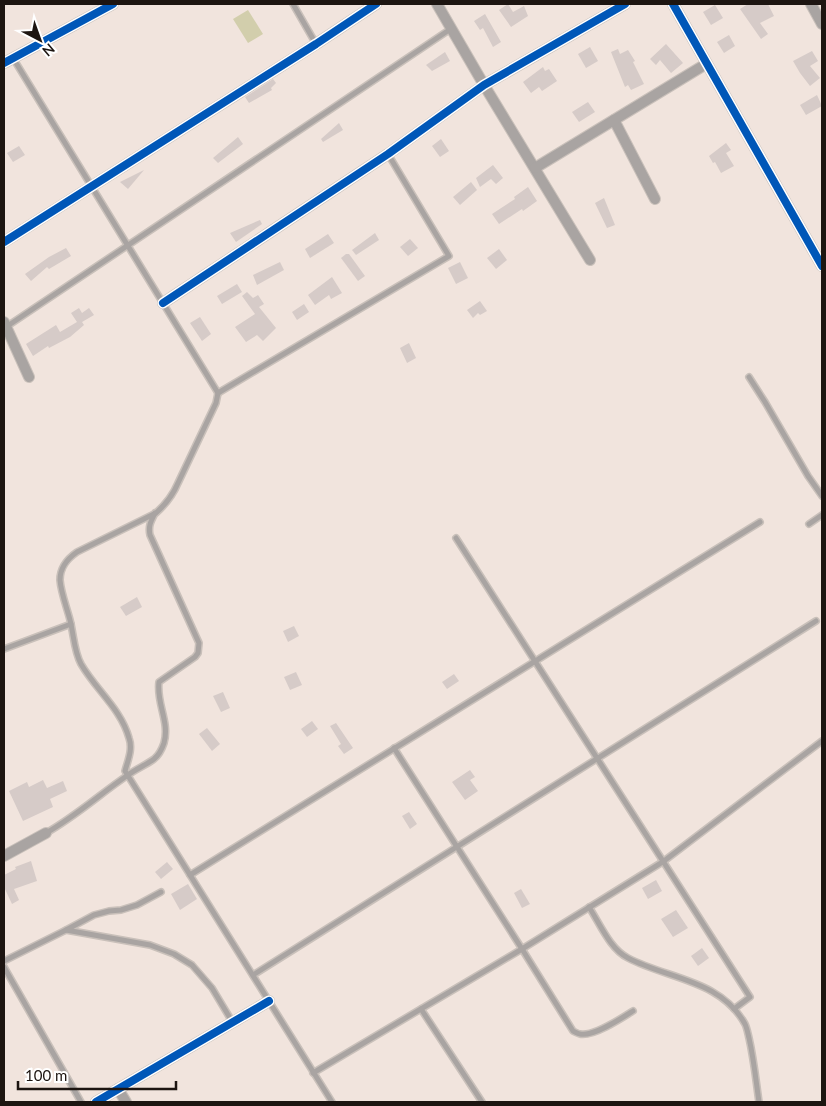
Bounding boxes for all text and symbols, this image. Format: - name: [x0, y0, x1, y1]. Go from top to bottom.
- north arrow: [15, 15, 65, 65]
- text: N: [39, 40, 59, 60]
- scale bar: [18, 1058, 175, 1090]
- text: 100 m: [25, 1066, 67, 1084]

